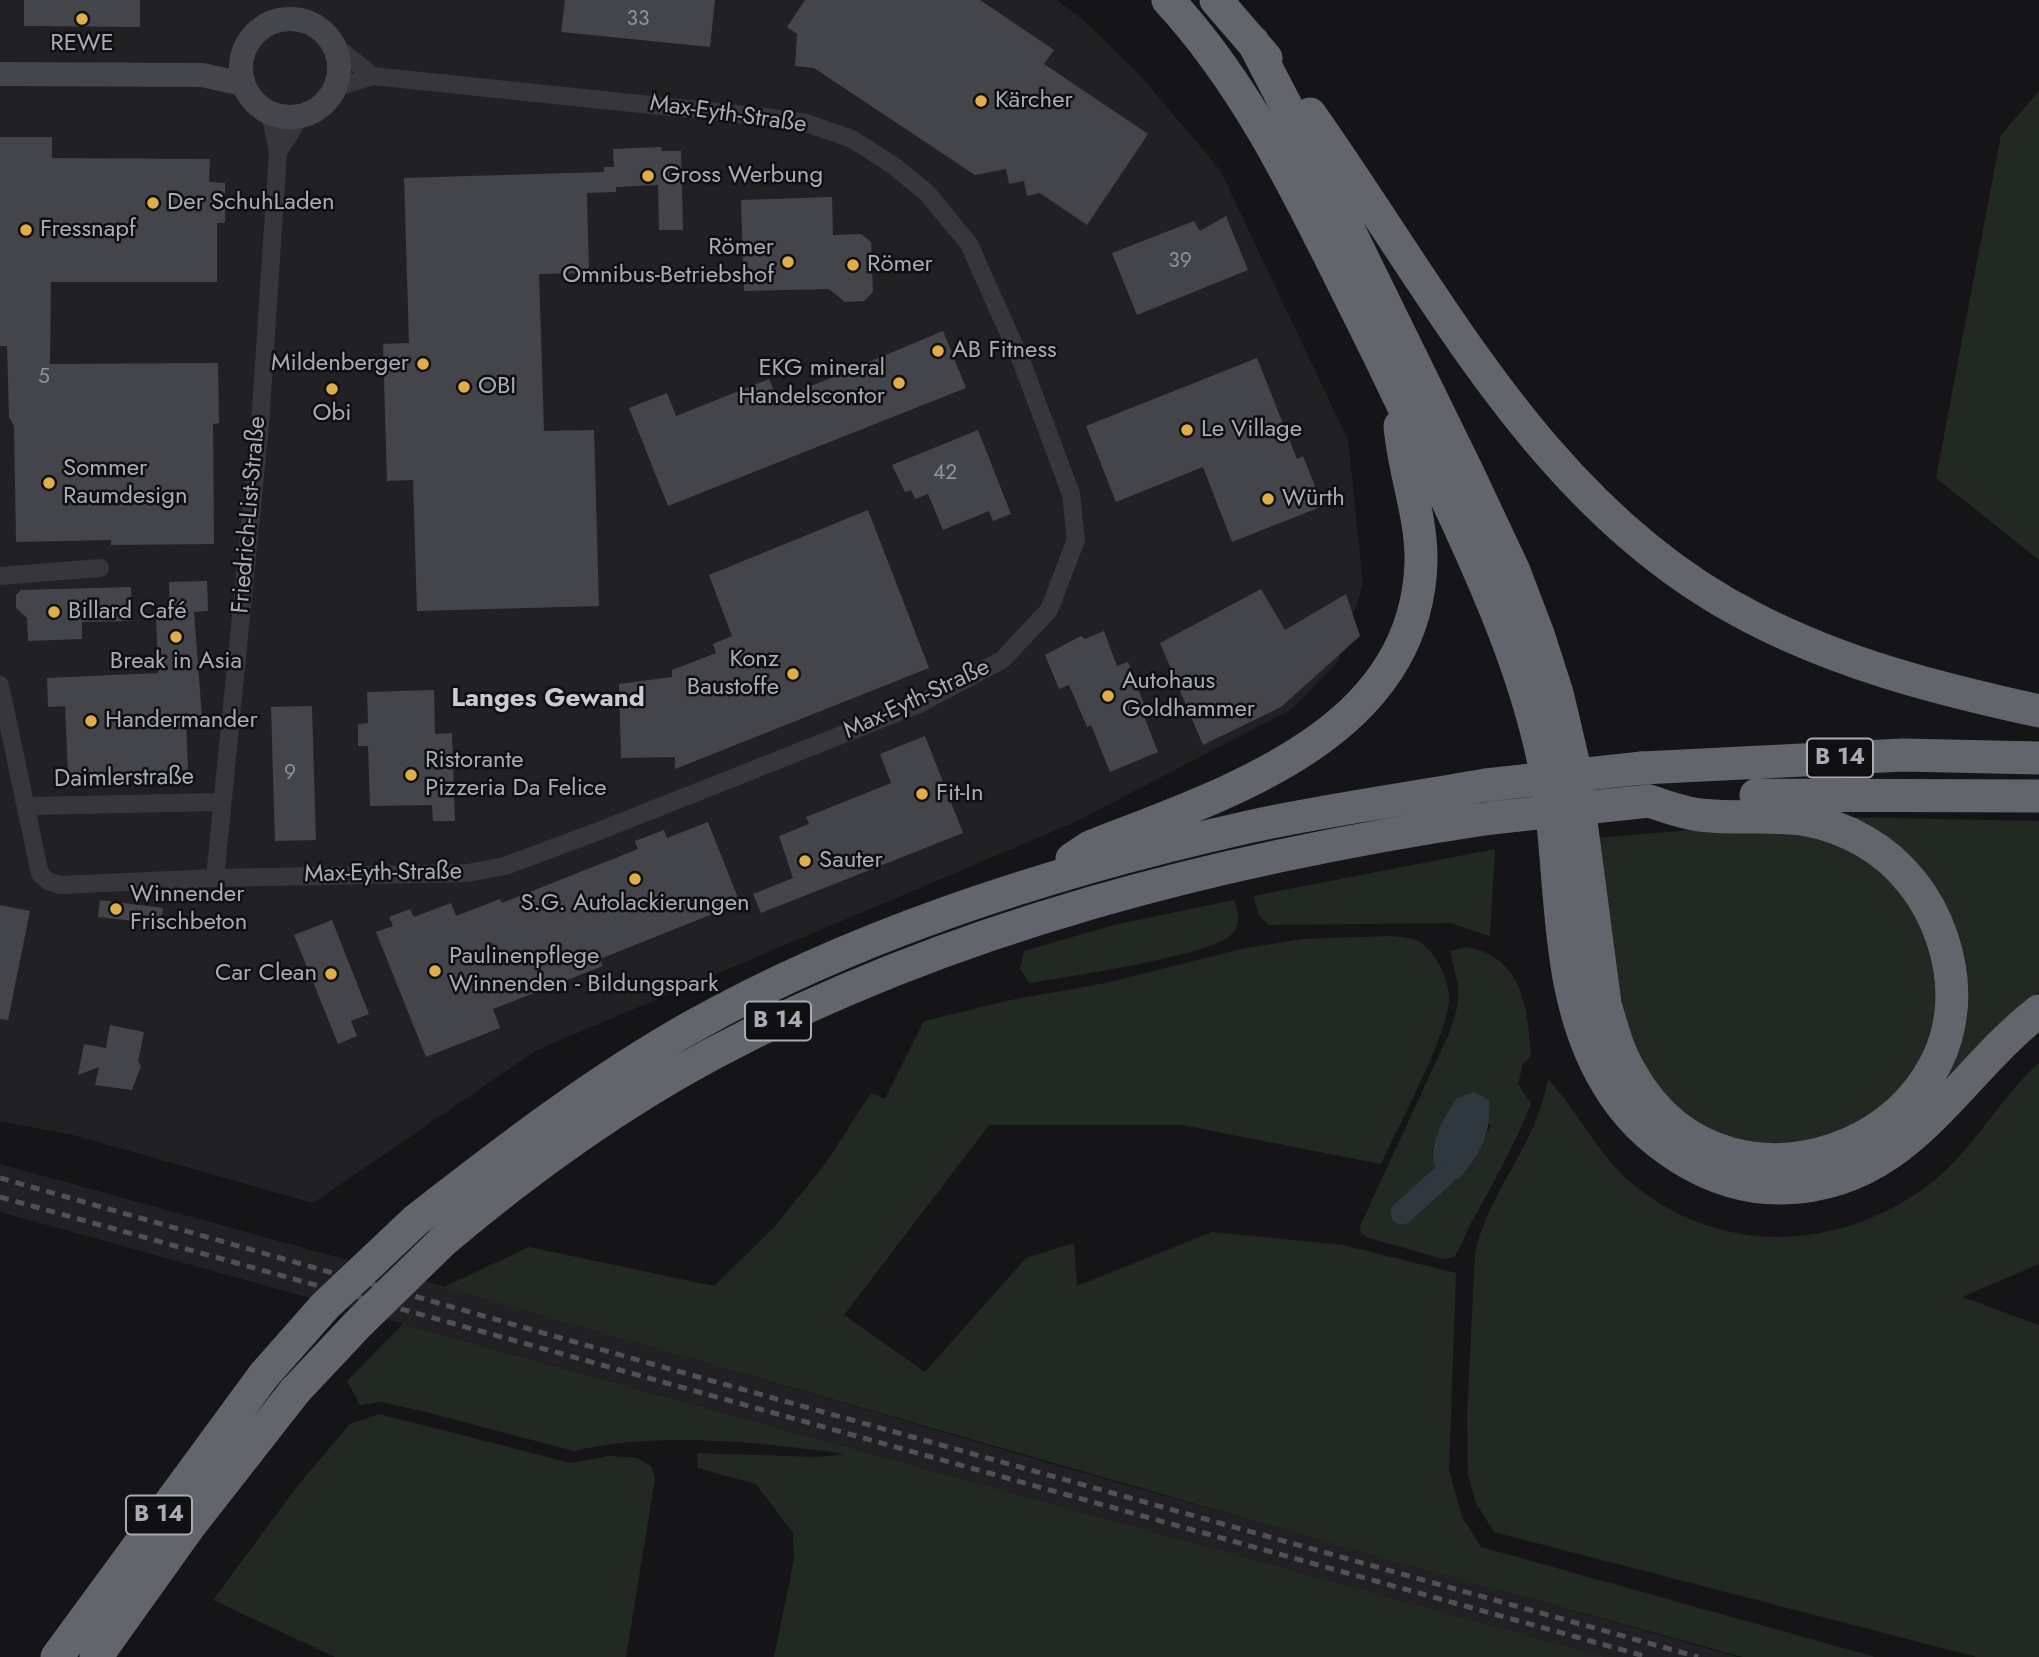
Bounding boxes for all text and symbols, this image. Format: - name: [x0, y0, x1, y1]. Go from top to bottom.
- house number: 33: [627, 7, 649, 33]
- marker: REWE: [74, 11, 90, 27]
- place label: REWE: [50, 30, 114, 58]
- place label: Kärcher: [995, 87, 1073, 115]
- street label: Max-Eyth-Straße: [648, 90, 808, 140]
- marker: Kärcher: [973, 93, 989, 109]
- place label: Gross Werbung: [662, 162, 823, 190]
- marker: Gross Werbung: [640, 168, 656, 184]
- place label: Der SchuhLaden: [167, 189, 335, 217]
- marker: Der SchuhLaden: [145, 195, 161, 211]
- place label: Fressnapf: [40, 216, 136, 244]
- marker: Fressnapf: [18, 222, 34, 238]
- place label: Römer Omnibus-Betriebshof: [562, 234, 774, 290]
- house number: 39: [1168, 249, 1192, 275]
- place label: Römer: [867, 251, 933, 279]
- marker: Römer Omnibus-Betriebshof: [780, 254, 796, 270]
- marker: Römer: [845, 257, 861, 273]
- place label: AB Fitness: [952, 337, 1057, 365]
- marker: AB Fitness: [930, 343, 946, 359]
- place label: Mildenberger: [271, 350, 409, 378]
- place label: EKG mineral Handelscontor: [738, 355, 885, 411]
- marker: Mildenberger: [415, 356, 431, 372]
- house number: 5: [38, 365, 50, 391]
- place label: OBI: [478, 373, 516, 401]
- marker: EKG mineral Handelscontor: [891, 375, 907, 391]
- marker: OBI: [456, 379, 472, 395]
- marker: Obi: [324, 381, 340, 397]
- place label: Obi: [313, 400, 351, 428]
- street label: Friedrich-List-Straße: [227, 415, 273, 615]
- place label: Le Village: [1201, 416, 1302, 444]
- marker: Le Village: [1179, 422, 1195, 438]
- place label: Sommer Raumdesign: [63, 455, 188, 511]
- house number: 42: [933, 461, 957, 487]
- marker: Sommer Raumdesign: [41, 475, 57, 491]
- place label: Würth: [1282, 485, 1345, 513]
- marker: Würth: [1260, 491, 1276, 507]
- place label: Billard Café: [68, 598, 187, 626]
- marker: Billard Café: [46, 604, 62, 620]
- marker: Break in Asia: [168, 629, 184, 645]
- place label: Konz Baustoffe: [687, 646, 779, 702]
- place label: Break in Asia: [110, 648, 242, 676]
- street label: Max-Eyth-Straße: [839, 654, 995, 746]
- marker: Konz Baustoffe: [785, 666, 801, 682]
- place label: Autohaus Goldhammer: [1122, 668, 1255, 724]
- district label: Langes Gewand: [451, 684, 645, 716]
- marker: Autohaus Goldhammer: [1100, 688, 1116, 704]
- place label: Handermander: [105, 707, 258, 735]
- marker: Handermander: [83, 713, 99, 729]
- road number: B 14: [1807, 738, 1873, 778]
- place label: Ristorante Pizzeria Da Felice: [425, 747, 607, 803]
- house number: 9: [284, 761, 296, 787]
- street label: Daimlerstraße: [54, 763, 194, 795]
- marker: Ristorante Pizzeria Da Felice: [403, 767, 419, 783]
- place label: Fit-In: [936, 780, 984, 808]
- marker: Fit-In: [914, 786, 930, 802]
- place label: Sauter: [819, 847, 883, 875]
- marker: Sauter: [797, 853, 813, 869]
- street label: Max-Eyth-Straße: [304, 858, 462, 890]
- marker: S.G. Autolackierungen: [627, 871, 643, 887]
- place label: Winnender Frischbeton: [130, 881, 247, 937]
- place label: S.G. Autolackierungen: [520, 890, 750, 918]
- marker: Winnender Frischbeton: [108, 901, 124, 917]
- place label: Paulinenpflege Winnenden - Bildungspark: [449, 943, 719, 999]
- place label: Car Clean: [215, 960, 317, 988]
- marker: Paulinenpflege Winnenden - Bildungspark: [427, 963, 443, 979]
- marker: Car Clean: [323, 966, 339, 982]
- road number: B 14: [745, 1002, 811, 1040]
- road number: B 14: [126, 1496, 192, 1534]

